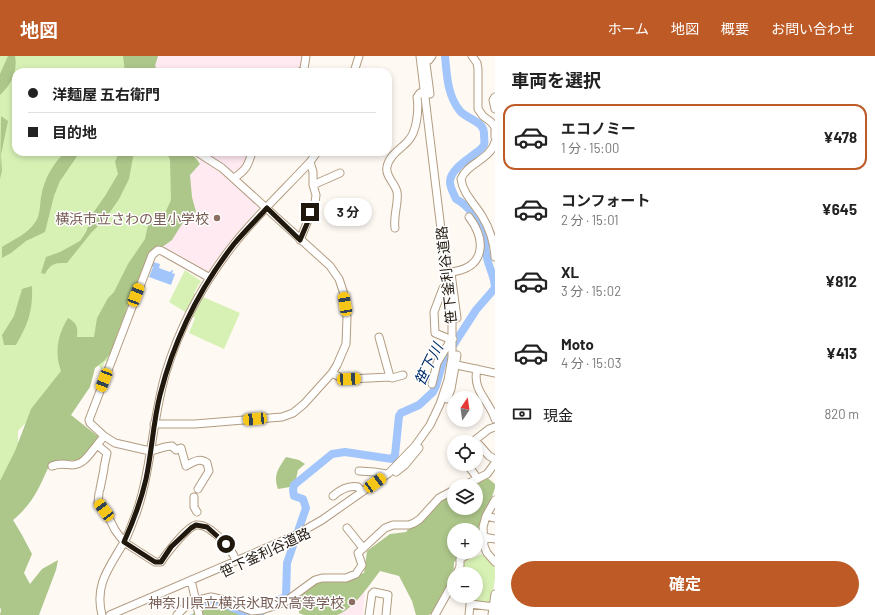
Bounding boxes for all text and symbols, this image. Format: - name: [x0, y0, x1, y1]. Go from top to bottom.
- text: 地図: [20, 18, 58, 41]
- text: ホーム: [607, 20, 649, 37]
- text: 地図: [671, 20, 699, 37]
- text: 概要: [721, 20, 749, 37]
- text: お問い合わせ: [771, 20, 855, 37]
- text: 車両を選択: [511, 69, 601, 91]
- text: 洋麺屋 五右衛門: [52, 85, 160, 103]
- icon: car: [513, 119, 549, 155]
- text: エコノミー: [561, 119, 636, 137]
- text: 目的地: [52, 123, 97, 141]
- text: ¥478: [823, 128, 857, 146]
- text: 1 分 · 15:00: [561, 140, 619, 156]
- icon: car: [513, 191, 549, 227]
- text: コンフォート: [561, 191, 651, 209]
- callout: 3 分: [324, 198, 372, 226]
- text: ¥645: [821, 200, 857, 218]
- route end: [301, 203, 319, 221]
- text: 3 分: [337, 204, 359, 220]
- place label: 横浜市立さわの里小学校: [55, 210, 209, 227]
- text: 2 分 · 15:01: [561, 212, 619, 228]
- marker: 横浜市立さわの里小学校: [212, 213, 222, 223]
- street label: 笹下釜利谷道路: [432, 225, 460, 325]
- icon: car: [513, 263, 549, 299]
- text: XL: [561, 263, 579, 281]
- text: ¥812: [825, 272, 857, 290]
- car: [126, 282, 146, 308]
- text: 3 分 · 15:02: [561, 283, 621, 299]
- car: [337, 291, 353, 317]
- icon: car: [513, 335, 549, 371]
- text: Moto: [561, 335, 594, 353]
- water label: 笹下川: [410, 338, 447, 388]
- text: ¥413: [826, 344, 857, 362]
- text: 4 分 · 15:03: [561, 355, 621, 371]
- car: [94, 367, 114, 393]
- car: [337, 372, 361, 386]
- north arrow: [447, 391, 483, 427]
- map controls: [447, 391, 483, 603]
- icon: cash: [511, 403, 533, 425]
- text: 現金: [543, 406, 573, 424]
- text: 820 m: [825, 406, 859, 422]
- car: [243, 412, 267, 426]
- button: locate: [447, 435, 483, 471]
- car: [362, 471, 388, 495]
- button: layers: [447, 479, 483, 515]
- car: [92, 497, 116, 523]
- button: +: [447, 523, 483, 559]
- street label: 笹下釜利谷道路: [217, 524, 313, 580]
- route start: [217, 535, 235, 553]
- button: 確定: [511, 561, 859, 607]
- button: −: [447, 567, 483, 603]
- place label: 神奈川県立横浜氷取沢高等学校: [148, 594, 344, 611]
- marker: 神奈川県立横浜氷取沢高等学校: [347, 597, 357, 607]

